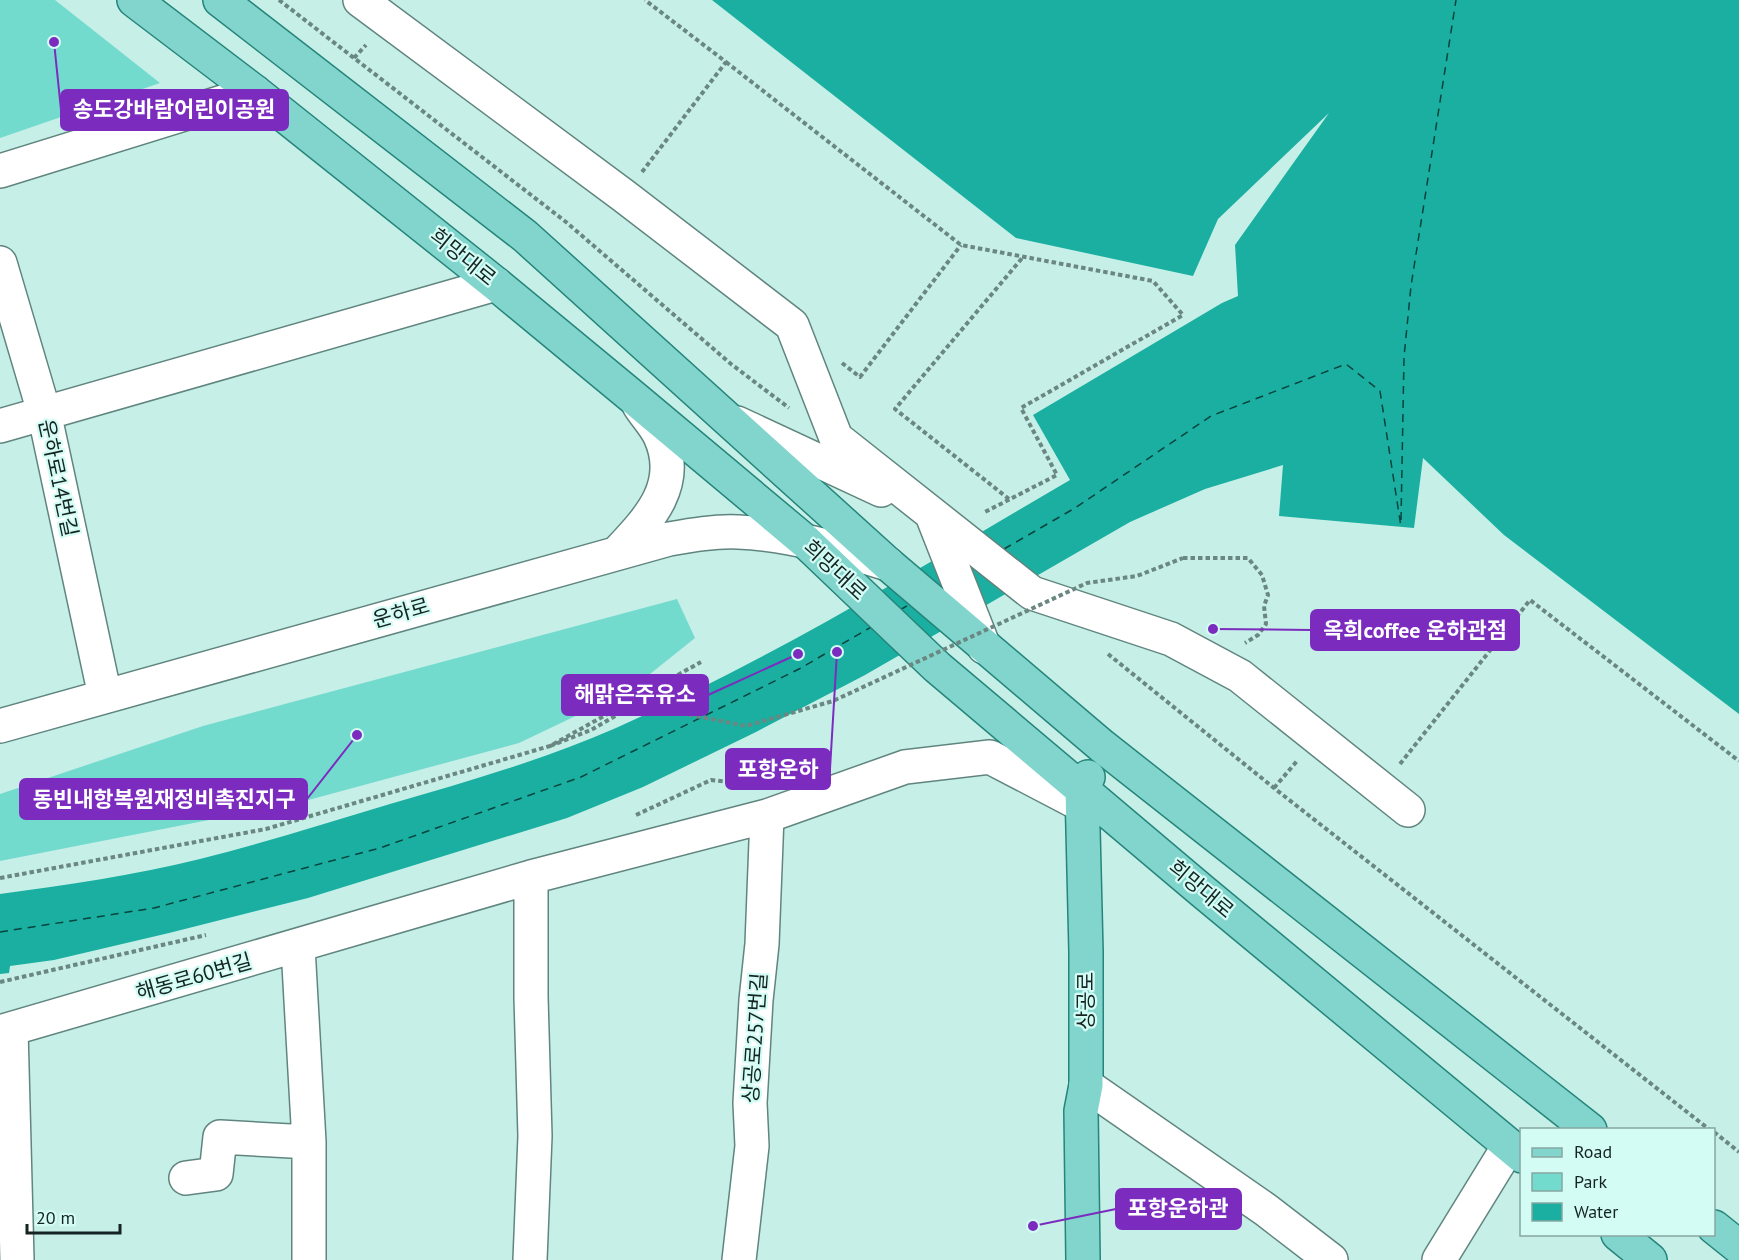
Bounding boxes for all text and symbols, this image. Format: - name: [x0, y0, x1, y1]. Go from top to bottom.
- callout: 송도강바람어린이공원: [61, 90, 288, 130]
- text: 송도강바람어린이공원: [73, 95, 275, 123]
- street label: 희망대로: [425, 222, 502, 291]
- street label: 운하로14번길: [33, 417, 84, 539]
- street label: 희망대로: [798, 533, 873, 606]
- street label: 운하로: [369, 592, 432, 633]
- callout: 옥희coffee 운하관점: [1311, 610, 1519, 650]
- text: 옥희coffee 운하관점: [1323, 616, 1507, 644]
- callout: 해맑은주유소: [562, 675, 708, 715]
- text: 해맑은주유소: [574, 680, 696, 708]
- callout: 포항운하: [726, 749, 830, 789]
- text: 포항운하: [738, 755, 818, 783]
- callout: 동빈내항복원재정비촉진지구: [20, 779, 307, 819]
- text: 동빈내항복원재정비촉진지구: [32, 785, 296, 813]
- street label: 희망대로: [1163, 853, 1240, 924]
- street label: 해동로60번길: [133, 947, 255, 1006]
- street label: 상공로257번길: [736, 972, 773, 1104]
- street label: 상공로: [1072, 972, 1099, 1030]
- legend: [1520, 1128, 1715, 1236]
- text: Road: [1574, 1140, 1612, 1163]
- text: Park: [1574, 1170, 1607, 1193]
- callout: 포항운하관: [1116, 1189, 1241, 1229]
- text: 포항운하관: [1127, 1194, 1229, 1222]
- scale bar: [27, 1197, 120, 1235]
- text: Water: [1574, 1200, 1618, 1223]
- text: 20 m: [36, 1206, 75, 1229]

